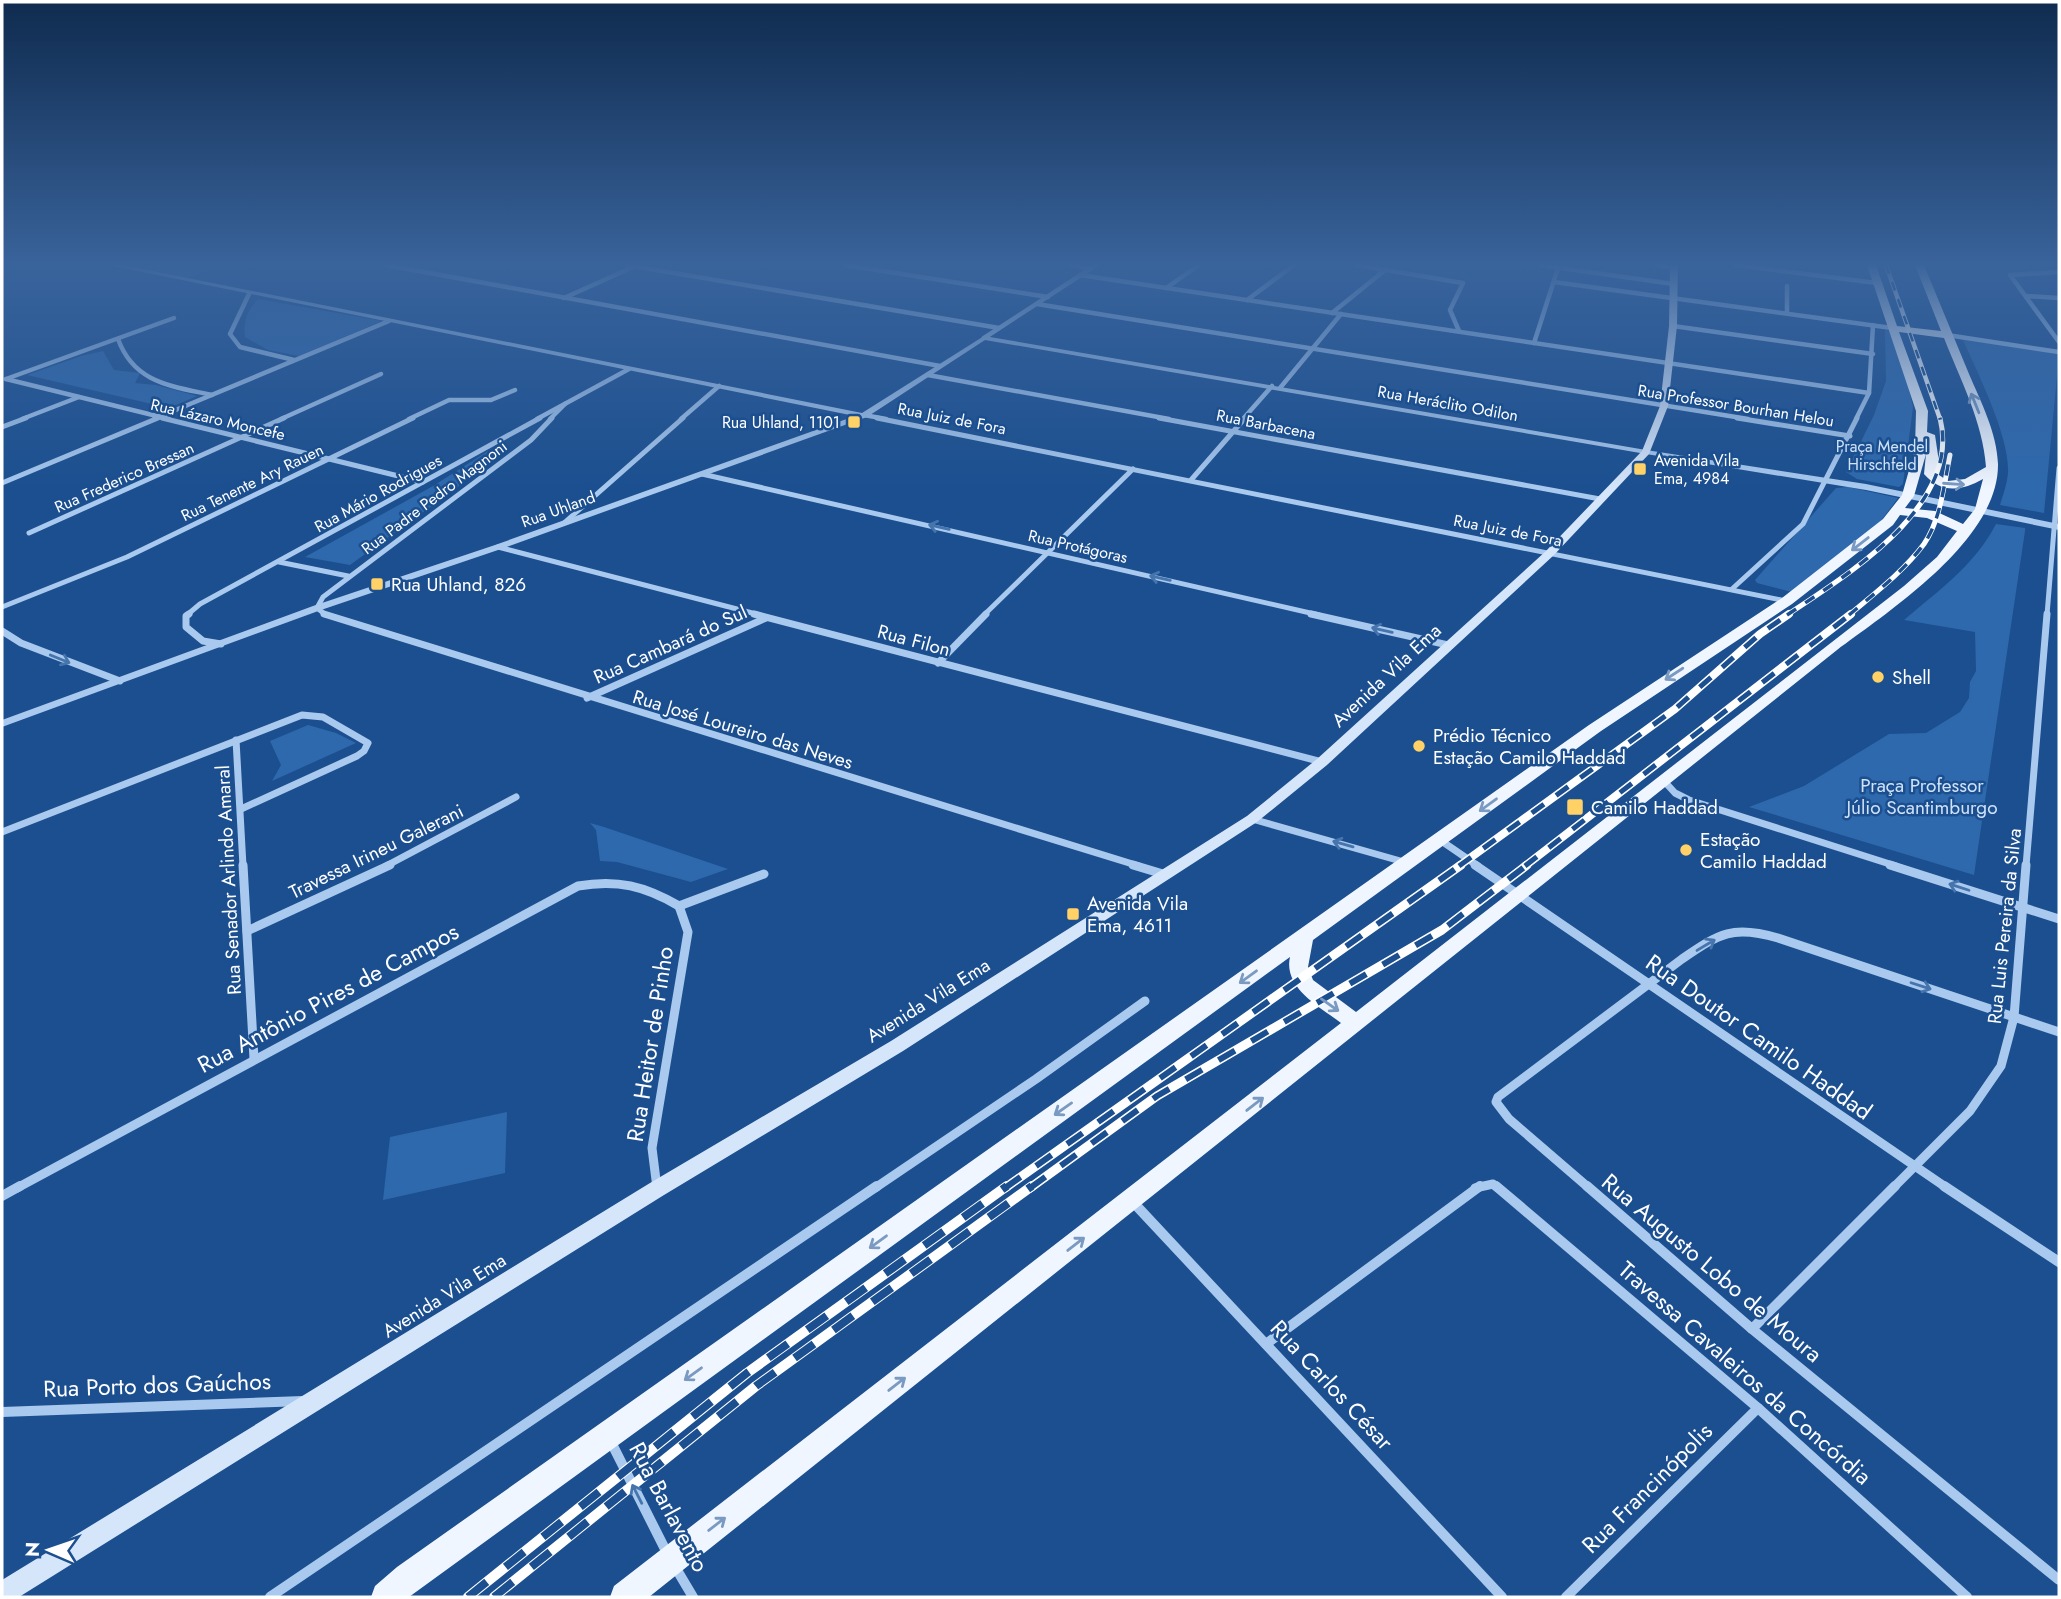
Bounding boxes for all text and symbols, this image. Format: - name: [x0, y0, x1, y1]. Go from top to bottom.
- street label: Rua Professor Bourhan Helou: [1636, 379, 1836, 432]
- street label: Rua Heráclito Odilon: [1376, 380, 1520, 427]
- one-way arrow: [1968, 392, 1981, 414]
- street label: Rua Lázaro Moncefe: [148, 393, 287, 446]
- street label: Rua Juiz de Fora: [896, 397, 1008, 440]
- street label: Rua Barbacena: [1214, 404, 1318, 445]
- place label: Rua Uhland, 1101: [722, 411, 840, 434]
- marker: Rua Uhland, 1101: [846, 414, 862, 430]
- street label: Rua Padre Pedro Magnoni: [357, 435, 512, 560]
- park label: Praça Mendel Hirschfeld: [1836, 435, 1928, 476]
- street label: Rua Frederico Bressan: [51, 436, 198, 519]
- street label: Rua Tenente Ary Rauen: [177, 438, 327, 527]
- street label: Rua Mário Rodrigues: [310, 449, 446, 538]
- place label: Avenida Vila Ema, 4984: [1654, 449, 1739, 490]
- marker: Avenida Vila Ema, 4984: [1632, 461, 1648, 477]
- one-way arrow: [1942, 478, 1965, 491]
- street label: Rua Uhland: [518, 485, 598, 533]
- street label: Rua Juiz de Fora: [1452, 509, 1564, 552]
- one-way arrow: [928, 520, 951, 533]
- street label: Rua Protágoras: [1026, 524, 1130, 569]
- one-way arrow: [1852, 536, 1870, 552]
- place label: Rua Uhland, 826: [391, 571, 526, 598]
- one-way arrow: [1149, 571, 1172, 584]
- marker: Rua Uhland, 826: [369, 576, 385, 592]
- street label: Rua Cambará do Sul: [589, 598, 751, 690]
- street label: Avenida Vila Ema: [1326, 617, 1447, 733]
- street label: Rua Filon: [874, 618, 953, 663]
- one-way arrow: [1371, 622, 1394, 636]
- one-way arrow: [48, 653, 70, 666]
- place label: Shell: [1892, 664, 1931, 691]
- one-way arrow: [1665, 667, 1684, 682]
- marker: Shell: [1870, 669, 1886, 685]
- street label: Rua José Loureiro das Neves: [630, 683, 857, 776]
- place label: Prédio Técnico Estação Camilo Haddad: [1433, 722, 1626, 771]
- marker: Prédio Técnico Estação Camilo Haddad: [1411, 738, 1427, 754]
- street label: Rua Senador Arlindo Amaral: [209, 764, 248, 996]
- park label: Praça Professor Júlio Scantimburgo: [1843, 772, 1998, 821]
- place label: Camilo Haddad: [1591, 794, 1718, 821]
- street label: Travessa Irineu Galerani: [284, 797, 468, 905]
- marker: Camilo Haddad: [1565, 797, 1585, 817]
- one-way arrow: [1479, 798, 1498, 813]
- place label: Estação Camilo Haddad: [1700, 826, 1827, 875]
- street label: Rua Luis Pereira da Silva: [1981, 827, 2028, 1025]
- one-way arrow: [1332, 837, 1354, 850]
- marker: Estação Camilo Haddad: [1678, 842, 1694, 858]
- one-way arrow: [1948, 880, 1970, 892]
- place label: Avenida Vila Ema, 4611: [1087, 890, 1188, 939]
- marker: Avenida Vila Ema, 4611: [1065, 906, 1081, 922]
- street label: Rua Antônio Pires de Campos: [191, 915, 465, 1081]
- one-way arrow: [1695, 938, 1715, 952]
- street label: Rua Heitor de Pinho: [618, 944, 682, 1144]
- street label: Rua Doutor Camilo Haddad: [1639, 946, 1879, 1128]
- street label: Avenida Vila Ema: [861, 952, 995, 1049]
- one-way arrow: [1239, 970, 1258, 984]
- one-way arrow: [1910, 980, 1932, 993]
- one-way arrow: [1320, 998, 1339, 1012]
- one-way arrow: [1245, 1096, 1263, 1111]
- one-way arrow: [1054, 1102, 1073, 1117]
- street label: Rua Augusto Lobo de Moura: [1594, 1165, 1830, 1371]
- one-way arrow: [869, 1235, 888, 1249]
- one-way arrow: [1066, 1237, 1085, 1252]
- street label: Avenida Vila Ema: [377, 1247, 511, 1344]
- street label: Travessa Cavaleiros da Concórdia: [1611, 1253, 1879, 1493]
- street label: Rua Carlos César: [1262, 1312, 1402, 1458]
- street label: Rua Porto dos Gaúchos: [42, 1364, 272, 1406]
- one-way arrow: [684, 1367, 703, 1381]
- one-way arrow: [887, 1377, 905, 1392]
- street label: Rua Francinópolis: [1574, 1415, 1720, 1561]
- street label: Rua Barlavento: [620, 1436, 718, 1578]
- one-way arrow: [630, 1484, 644, 1505]
- north arrow: [14, 1515, 84, 1585]
- one-way arrow: [708, 1517, 726, 1532]
- text: N: [19, 1541, 46, 1557]

